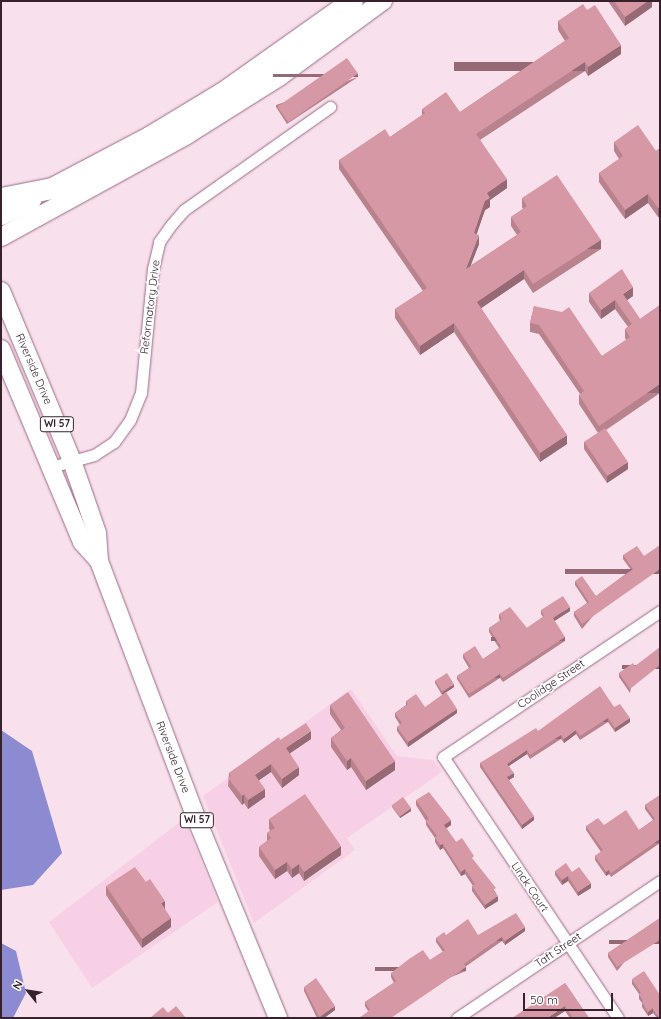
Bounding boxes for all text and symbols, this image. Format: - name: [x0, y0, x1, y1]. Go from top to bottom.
- street label: Reformatory Drive: [138, 259, 162, 355]
- street label: Riverside Drive: [13, 332, 55, 406]
- road number: WI 57: [39, 416, 75, 432]
- street label: Coolidge Street: [515, 657, 587, 711]
- street label: Riverside Drive: [153, 719, 193, 795]
- road number: WI 57: [179, 812, 215, 828]
- street label: Linck Court: [509, 860, 551, 914]
- street label: Taft Street: [532, 930, 584, 970]
- north arrow: [8, 971, 48, 1011]
- text: N: [10, 978, 26, 992]
- scale bar: [525, 985, 615, 1011]
- text: 50 m: [530, 992, 558, 1007]

